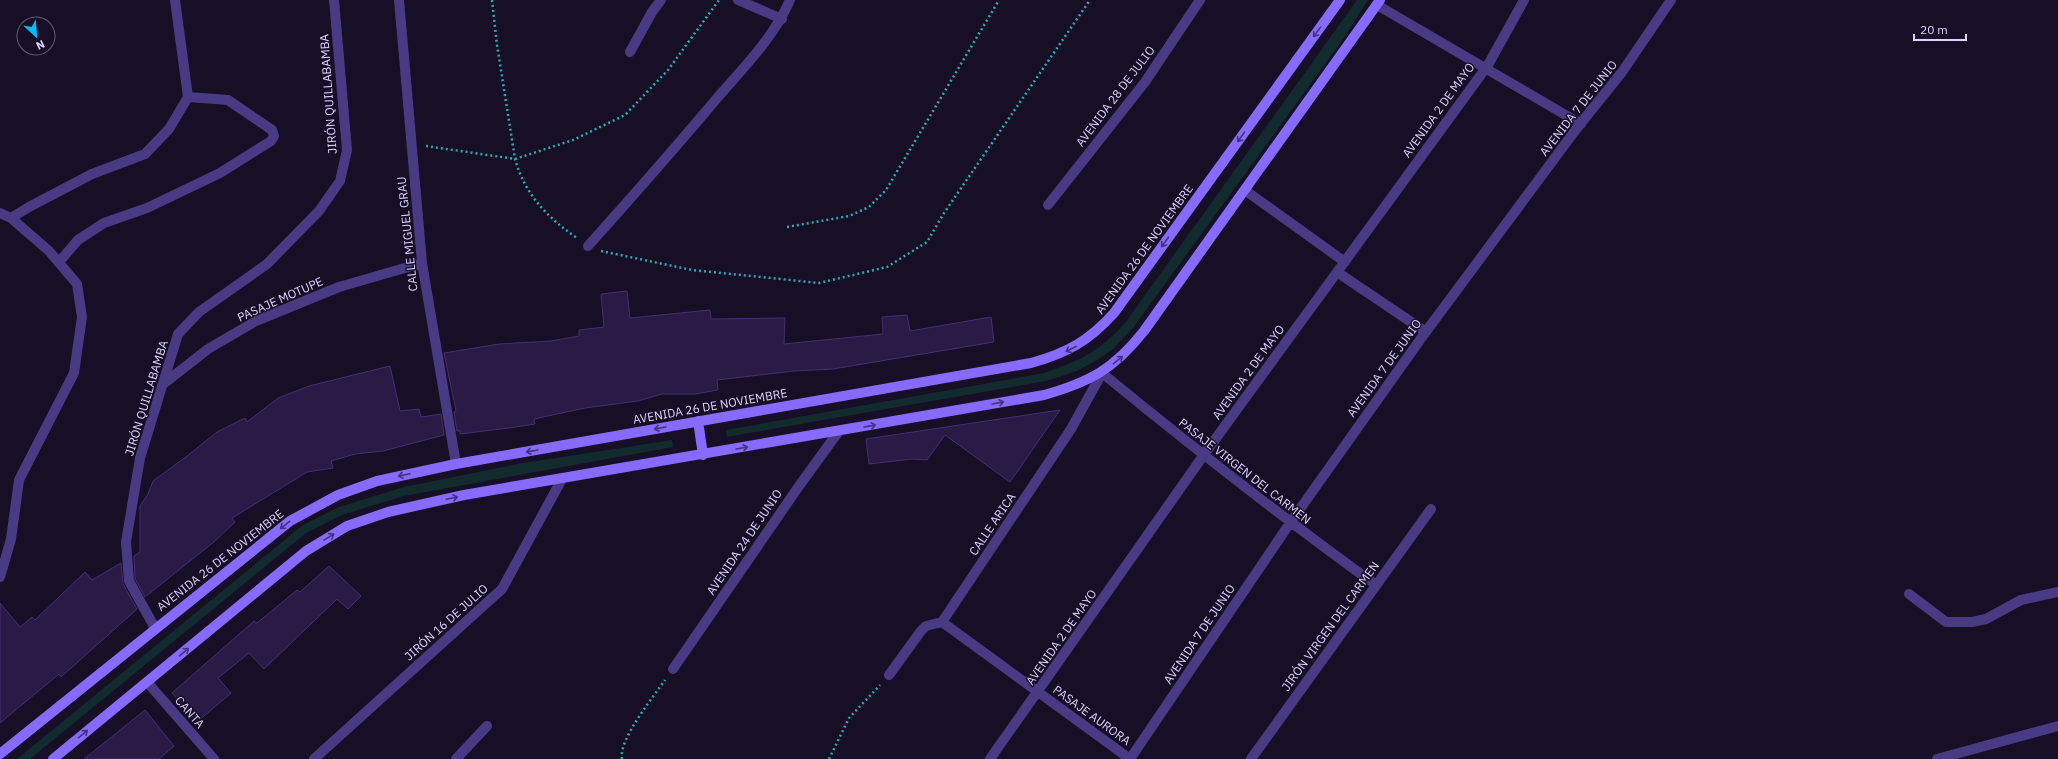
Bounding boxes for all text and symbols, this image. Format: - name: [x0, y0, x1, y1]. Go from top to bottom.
- north arrow: [16, 16, 56, 56]
- scale bar: [1914, 16, 1966, 42]
- text: 20 m: [1920, 22, 1948, 37]
- one-way arrow: [1313, 26, 1322, 37]
- street label: JIRÓN QUILLABAMBA: [316, 33, 340, 154]
- text: N: [34, 37, 47, 53]
- street label: AVENIDA 28 DE JULIO: [1072, 43, 1158, 149]
- street label: AVENIDA 7 DE JUNIO: [1536, 57, 1620, 159]
- street label: AVENIDA 2 DE MAYO: [1399, 60, 1477, 160]
- one-way arrow: [1237, 131, 1245, 142]
- street label: CALLE MIGUEL GRAU: [394, 176, 420, 292]
- street label: AVENIDA 26 DE NOVIEMBRE: [1092, 181, 1196, 317]
- one-way arrow: [1161, 237, 1169, 248]
- street label: PASAJE MOTUPE: [235, 273, 325, 325]
- street label: AVENIDA 7 DE JUNIO: [1343, 316, 1425, 420]
- street label: AVENIDA 2 DE MAYO: [1209, 322, 1287, 422]
- street label: JIRÓN QUILLABAMBA: [121, 338, 171, 458]
- one-way arrow: [1065, 346, 1077, 353]
- one-way arrow: [1112, 355, 1123, 364]
- street label: AVENIDA 26 DE NOVIEMBRE: [632, 385, 788, 427]
- one-way arrow: [991, 399, 1004, 407]
- street label: PASAJE VIRGEN DEL CARMEN: [1176, 415, 1314, 527]
- one-way arrow: [863, 421, 876, 429]
- one-way arrow: [654, 424, 667, 432]
- one-way arrow: [735, 444, 748, 452]
- one-way arrow: [526, 447, 539, 455]
- one-way arrow: [398, 472, 411, 480]
- street label: AVENIDA 24 DE JUNIO: [703, 486, 785, 598]
- street label: CALLE ARICA: [966, 490, 1019, 558]
- one-way arrow: [446, 493, 459, 501]
- street label: AVENIDA 26 DE NOVIEMBRE: [154, 506, 286, 614]
- one-way arrow: [280, 521, 291, 529]
- one-way arrow: [323, 532, 335, 540]
- street label: JIRÓN VIRGEN DEL CARMEN: [1278, 558, 1382, 694]
- street label: JIRÓN 16 DE JULIO: [401, 581, 491, 663]
- street label: AVENIDA 7 DE JUNIO: [1160, 581, 1238, 687]
- street label: AVENIDA 2 DE MAYO: [1022, 586, 1100, 688]
- one-way arrow: [178, 647, 189, 656]
- street label: PASAJE AURORA: [1050, 682, 1134, 748]
- street label: CANTA: [172, 693, 208, 731]
- one-way arrow: [78, 730, 88, 739]

